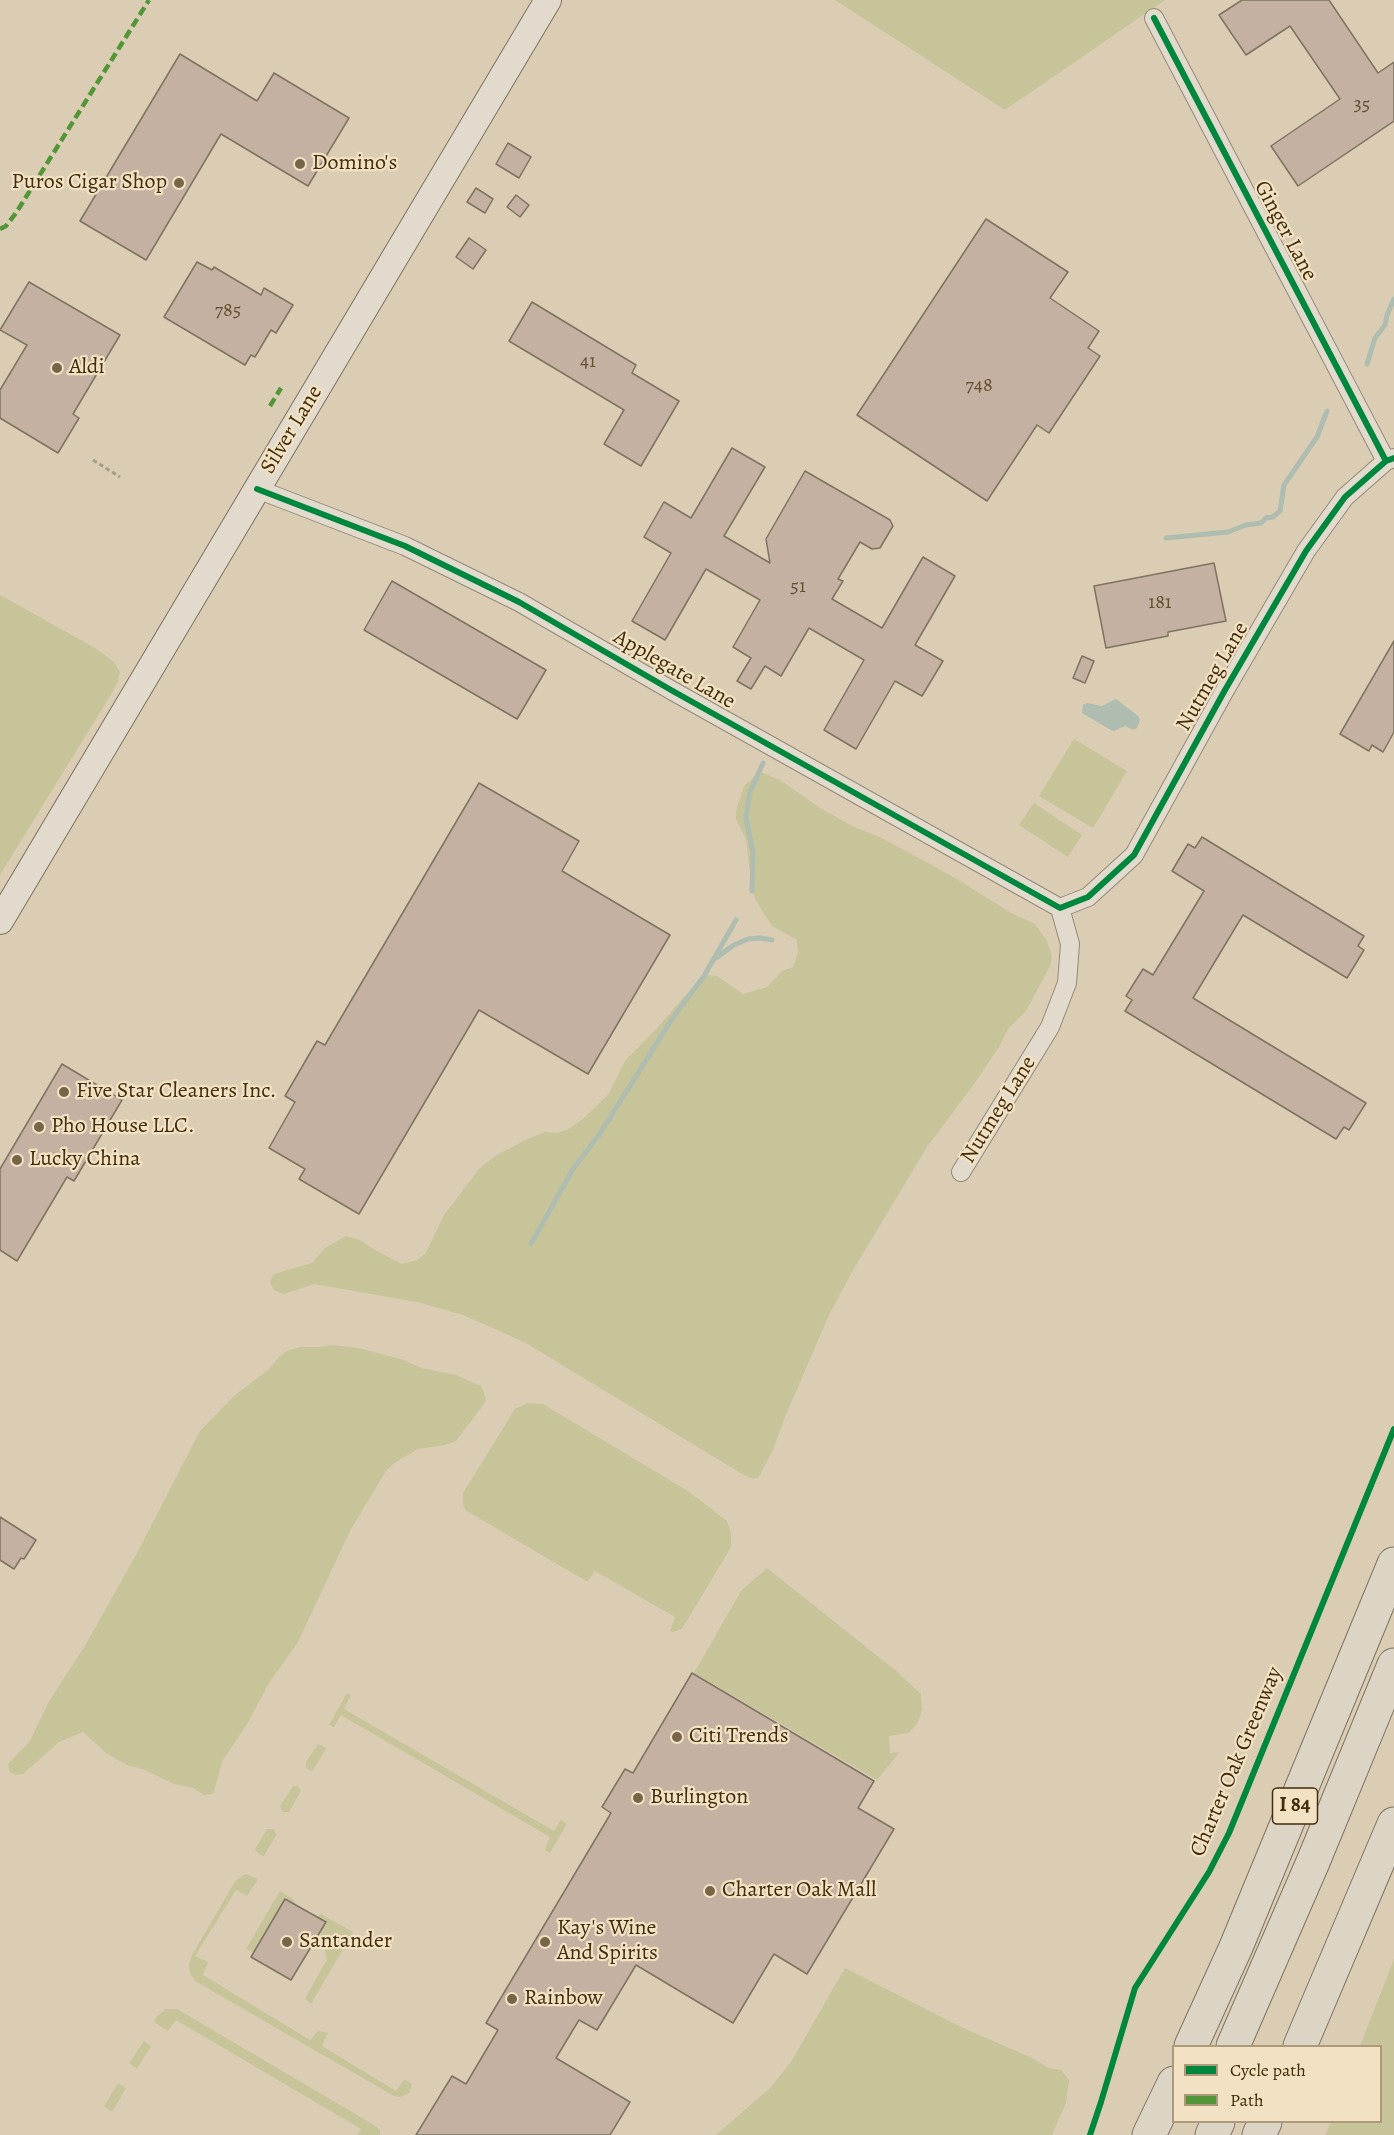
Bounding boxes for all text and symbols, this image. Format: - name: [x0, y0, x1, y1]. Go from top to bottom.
- house number: 35: [1354, 93, 1370, 117]
- place label: Domino's: [312, 151, 397, 177]
- marker: Domino's: [293, 157, 307, 171]
- place label: Puros Cigar Shop: [12, 170, 167, 196]
- marker: Puros Cigar Shop: [172, 176, 186, 190]
- street label: Ginger Lane: [1248, 176, 1322, 286]
- house number: 785: [215, 299, 241, 323]
- house number: 41: [580, 350, 596, 374]
- place label: Aldi: [69, 355, 105, 381]
- marker: Aldi: [50, 361, 64, 375]
- house number: 748: [965, 374, 993, 398]
- street label: Silver Lane: [255, 381, 329, 479]
- house number: 51: [790, 575, 806, 599]
- house number: 181: [1148, 591, 1172, 615]
- street label: Nutmeg Lane: [1171, 618, 1255, 736]
- street label: Applegate Lane: [608, 624, 740, 716]
- street label: Nutmeg Lane: [956, 1051, 1042, 1169]
- place label: Five Star Cleaners Inc.: [76, 1079, 277, 1105]
- marker: Five Star Cleaners Inc.: [57, 1085, 71, 1099]
- place label: Pho House LLC.: [51, 1114, 195, 1140]
- marker: Pho House LLC.: [32, 1120, 46, 1134]
- place label: Lucky China: [29, 1147, 141, 1173]
- marker: Lucky China: [10, 1153, 24, 1167]
- street label: Charter Oak Greenway: [1185, 1663, 1289, 1861]
- place label: Citi Trends: [689, 1724, 788, 1750]
- marker: Citi Trends: [670, 1730, 684, 1744]
- place label: Burlington: [650, 1785, 748, 1811]
- road number: I 84: [1272, 1788, 1318, 1824]
- marker: Burlington: [631, 1791, 645, 1805]
- place label: Charter Oak Mall: [722, 1878, 876, 1904]
- marker: Charter Oak Mall: [703, 1884, 717, 1898]
- place label: Kay's Wine And Spirits: [557, 1916, 658, 1968]
- place label: Santander: [299, 1929, 392, 1955]
- marker: Santander: [280, 1935, 294, 1949]
- marker: Kay's Wine And Spirits: [538, 1935, 552, 1949]
- place label: Rainbow: [524, 1986, 603, 2012]
- marker: Rainbow: [505, 1992, 519, 2006]
- legend: [1172, 2045, 1382, 2123]
- text: Cycle path: [1230, 2058, 1306, 2082]
- text: Path: [1230, 2088, 1264, 2112]

